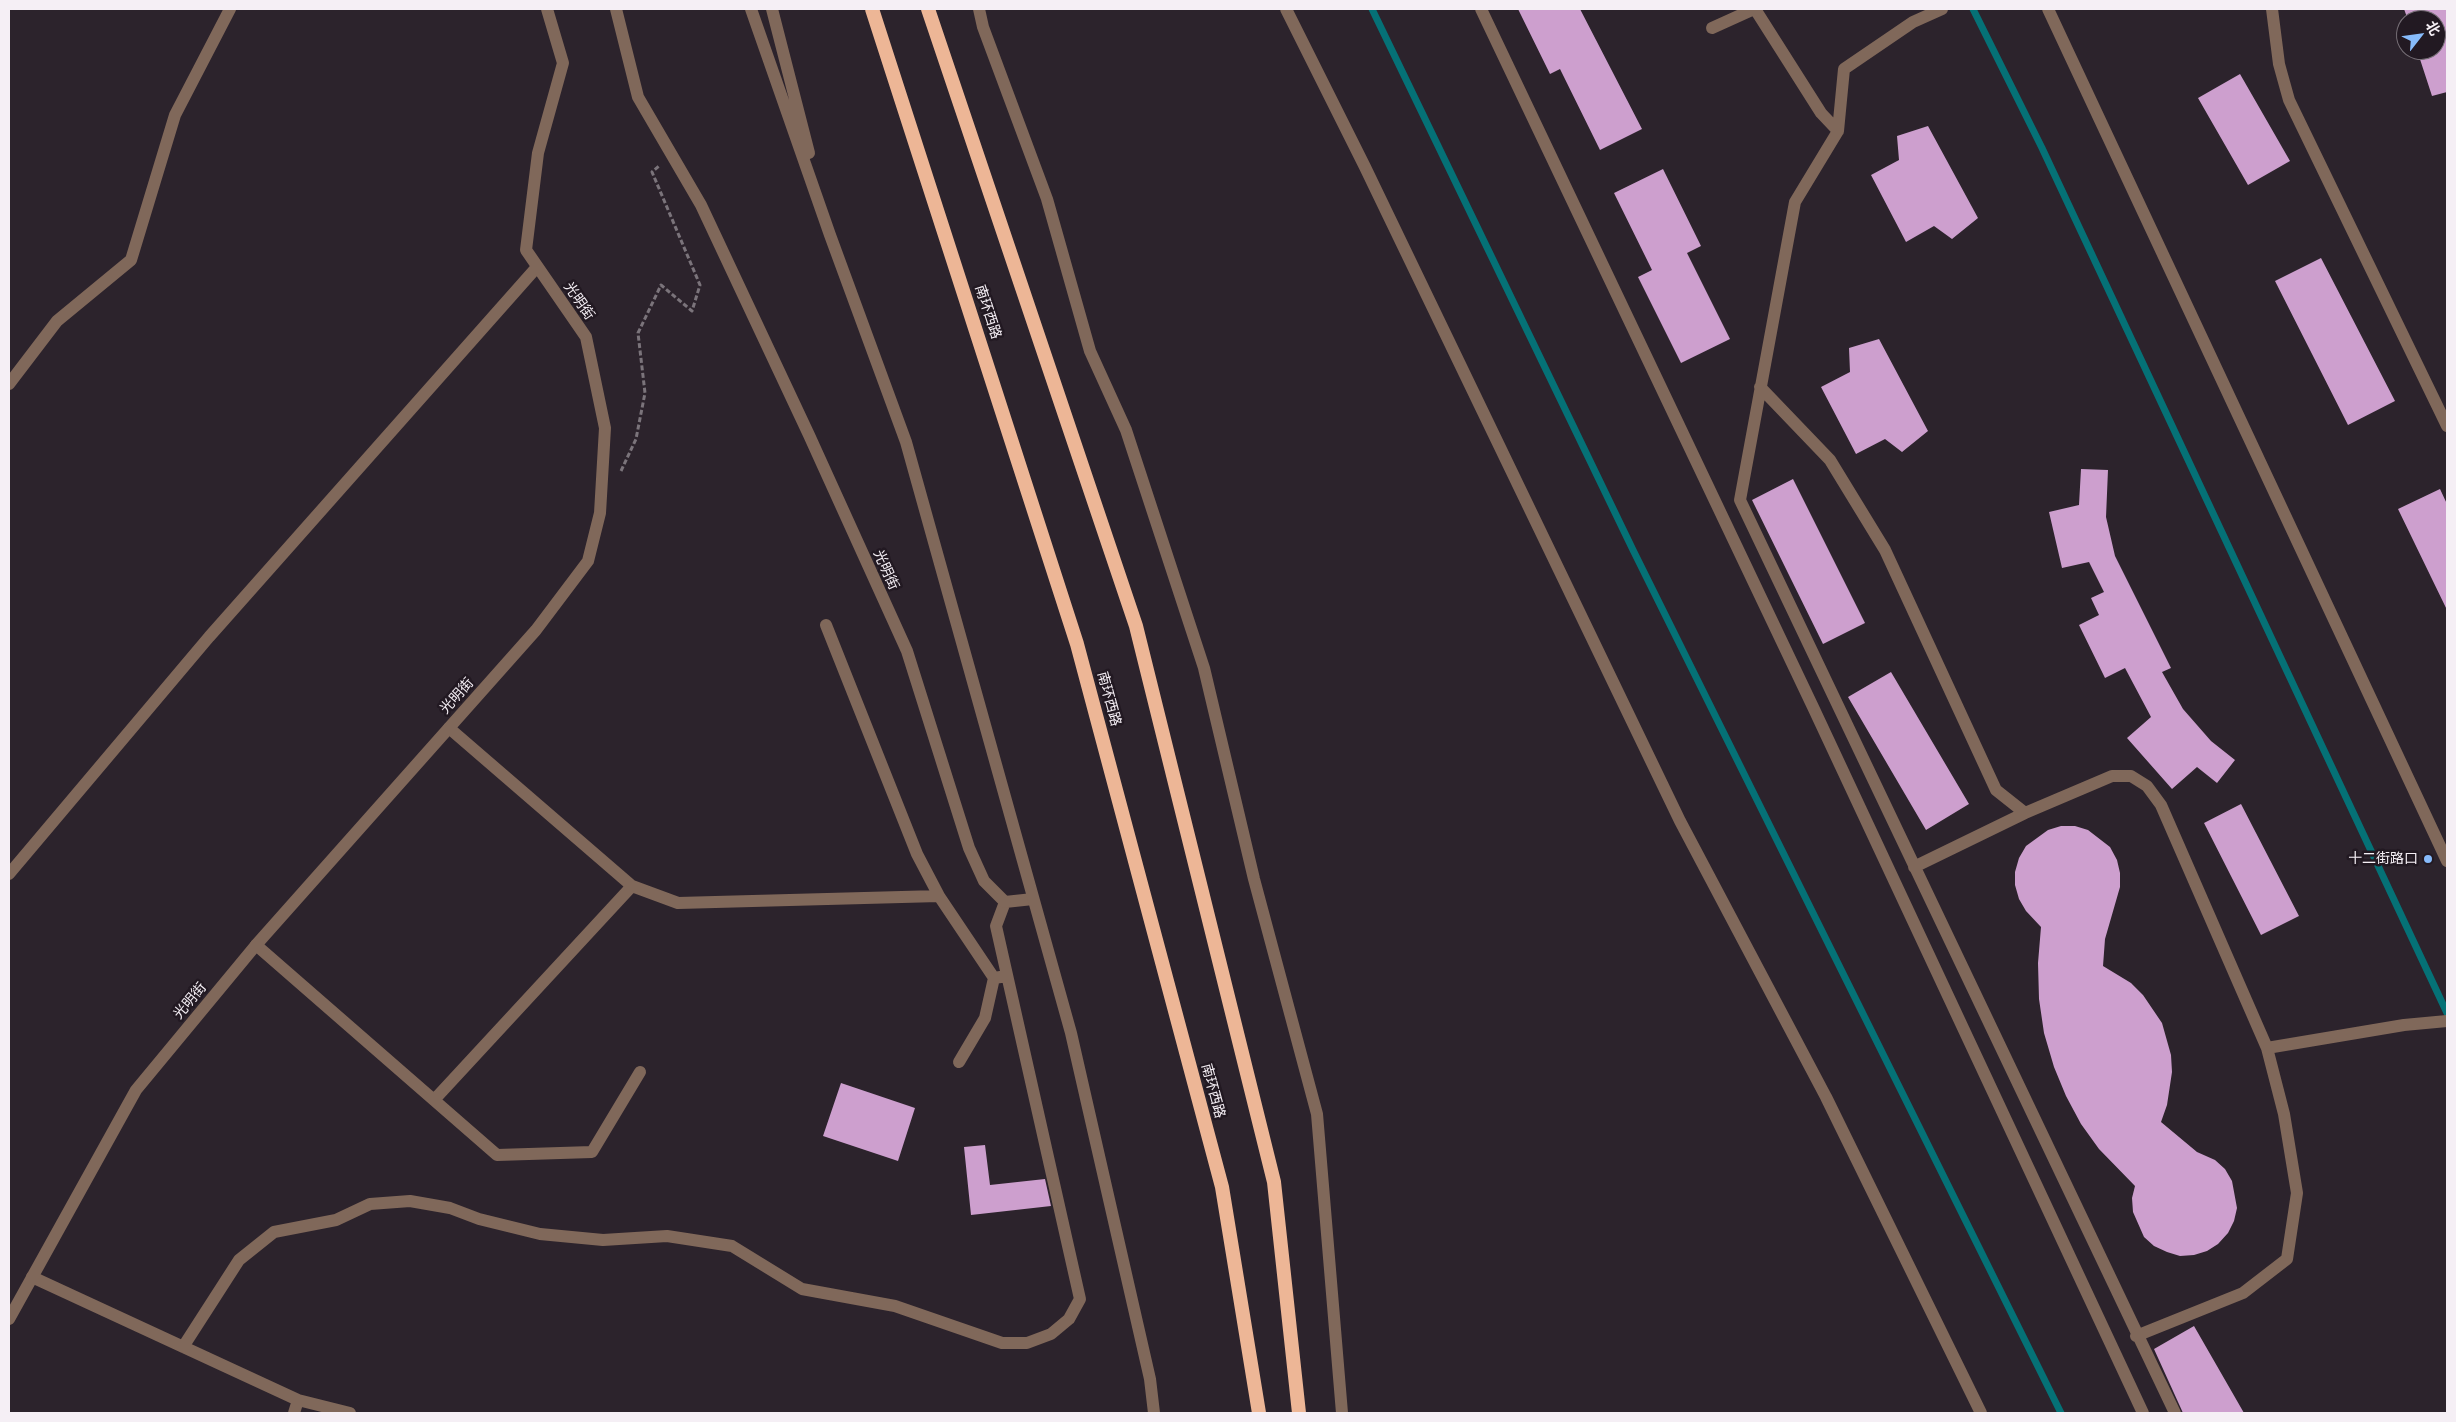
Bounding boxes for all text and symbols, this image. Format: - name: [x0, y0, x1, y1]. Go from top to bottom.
- north arrow: [2396, 10, 2446, 60]
- text: 北: [2422, 17, 2444, 39]
- street label: 光明街: [560, 279, 598, 323]
- street label: 南环西路: [971, 283, 1005, 341]
- street label: 光明街: [870, 547, 902, 593]
- street label: 南环西路: [1094, 670, 1124, 728]
- street label: 光明街: [437, 675, 477, 717]
- place label: 十二街路口: [2348, 851, 2418, 867]
- marker: 十二街路口: [2422, 853, 2434, 865]
- street label: 光明街: [170, 980, 210, 1022]
- street label: 南环西路: [1198, 1062, 1228, 1120]

